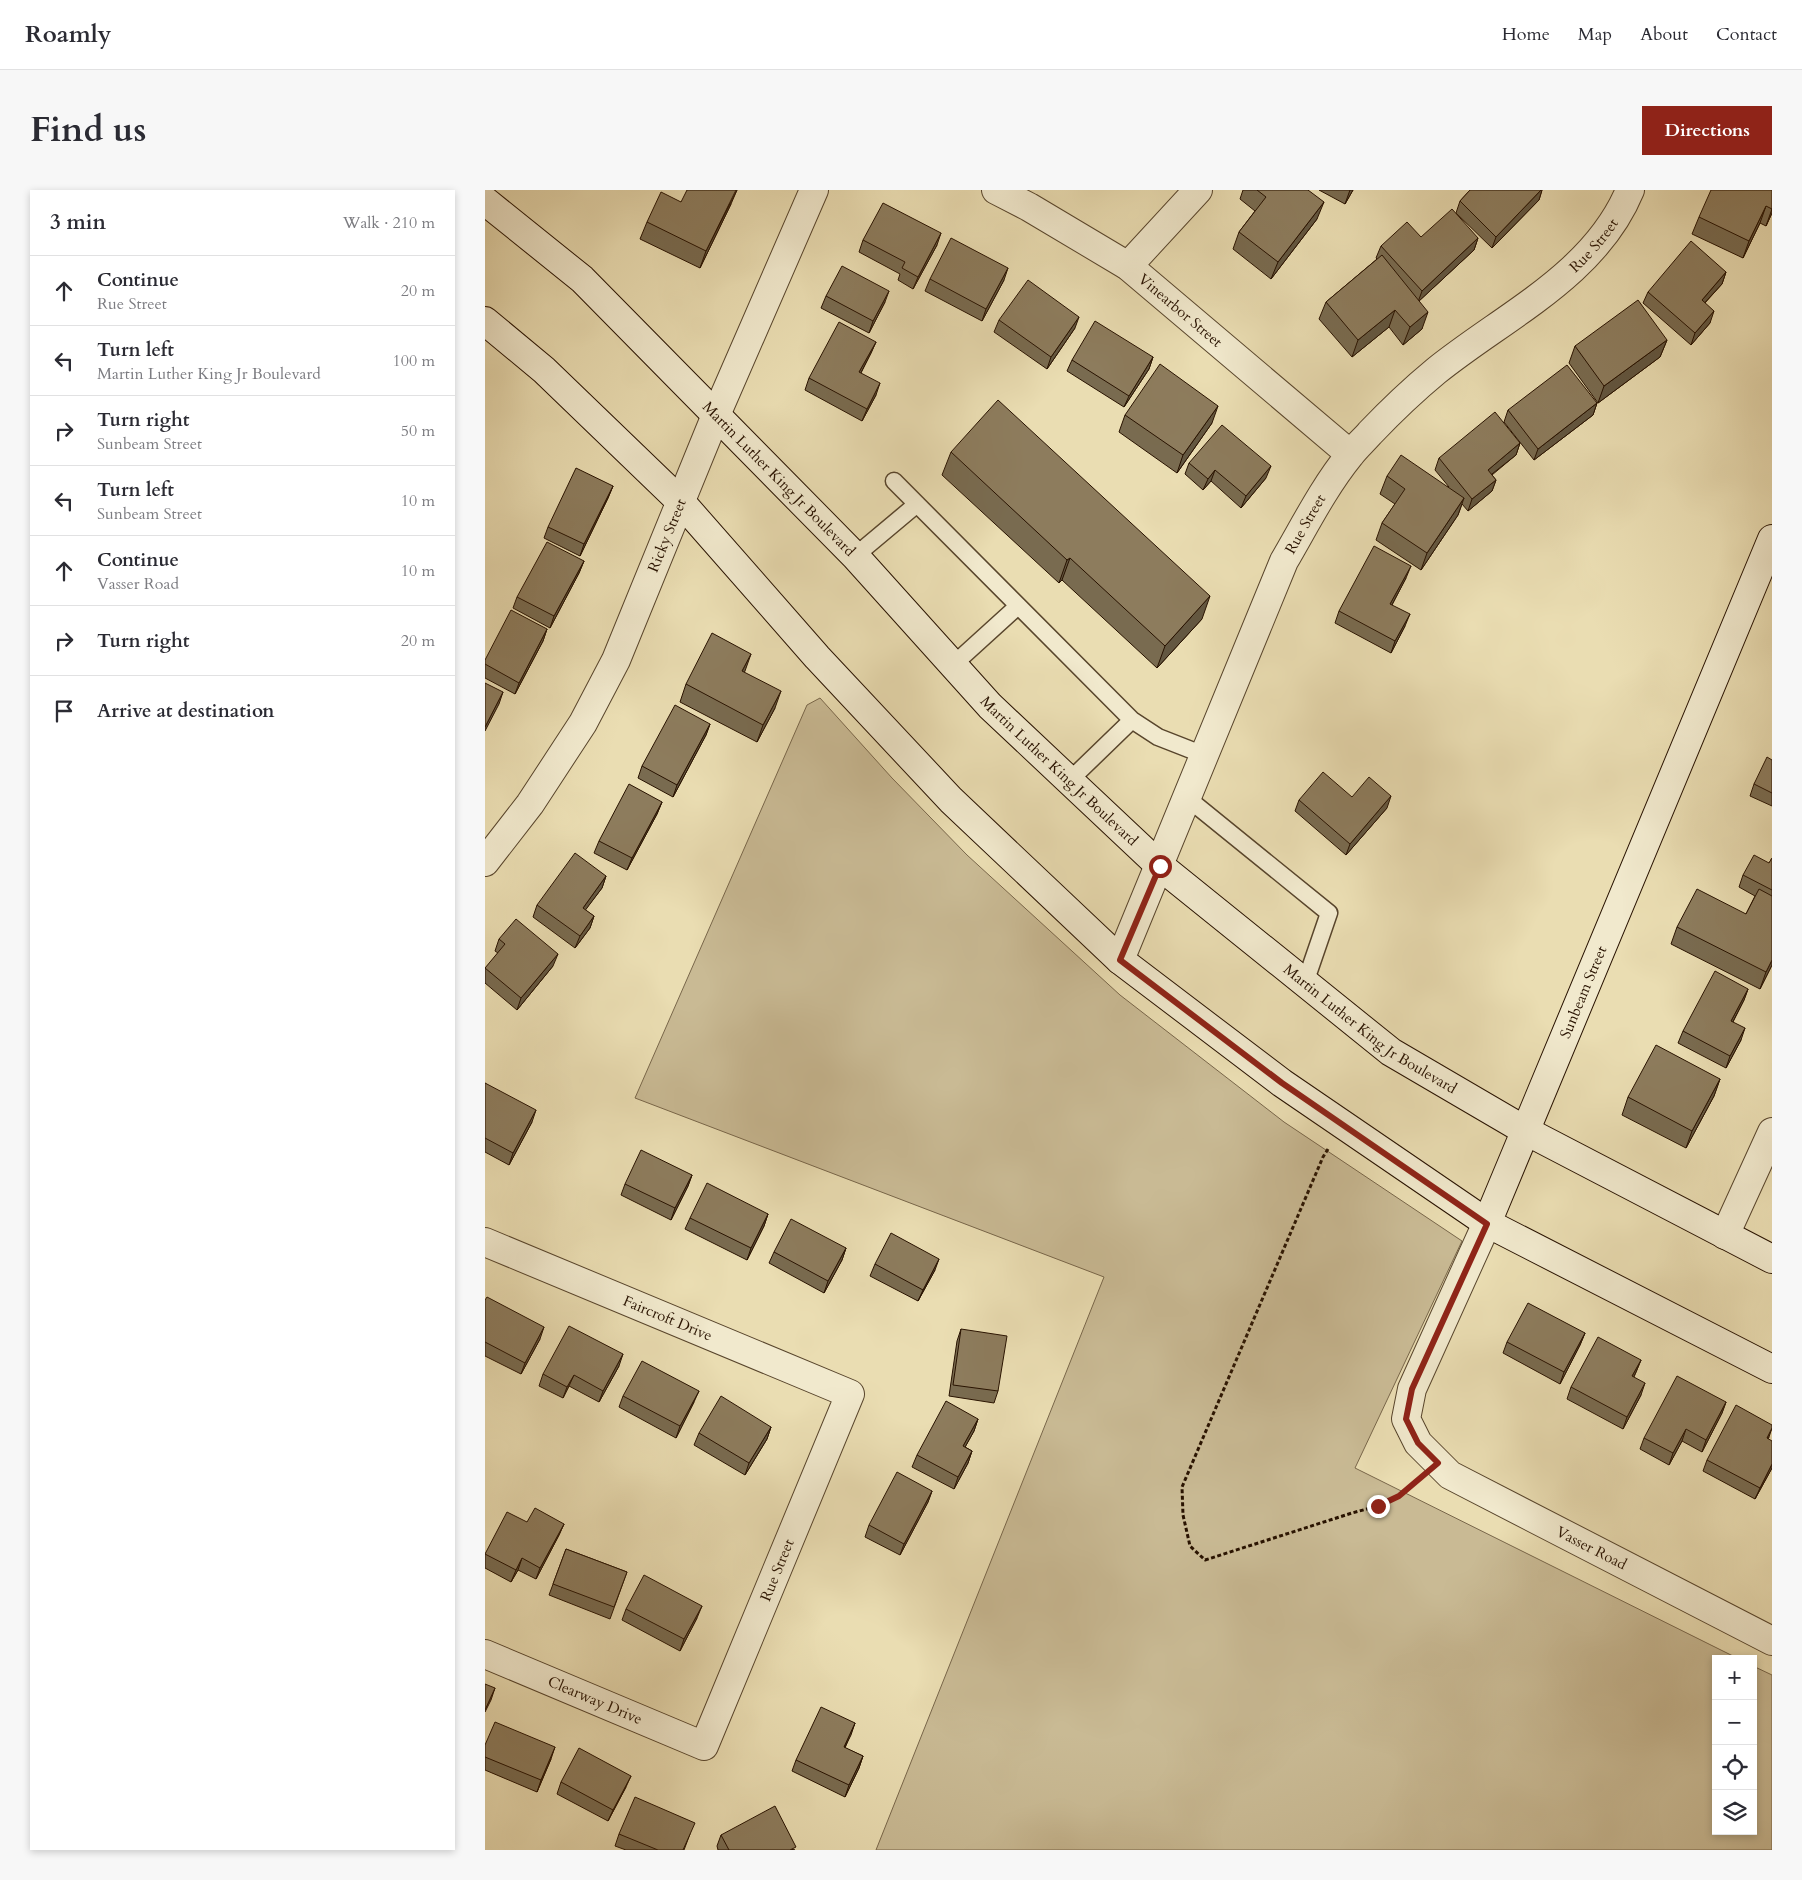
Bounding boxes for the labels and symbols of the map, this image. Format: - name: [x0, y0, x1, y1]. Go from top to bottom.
- street label: Rue Street: [1565, 214, 1623, 277]
- street label: Vinearbor Street: [1134, 269, 1227, 352]
- street label: Martin Luther King Jr Boulevard: [698, 397, 860, 561]
- street label: Rue Street: [1280, 490, 1330, 557]
- street label: Ricky Street: [643, 495, 691, 575]
- street label: Martin Luther King Jr Boulevard: [976, 692, 1142, 850]
- route start: [1149, 855, 1172, 878]
- street label: Sunbeam Street: [1555, 943, 1611, 1042]
- street label: Martin Luther King Jr Boulevard: [1279, 959, 1461, 1098]
- street label: Faircroft Drive: [620, 1291, 716, 1346]
- route end: [1367, 1495, 1390, 1518]
- street label: Vasser Road: [1553, 1521, 1630, 1574]
- street label: Rue Street: [755, 1536, 799, 1604]
- street label: Clearway Drive: [545, 1671, 645, 1729]

